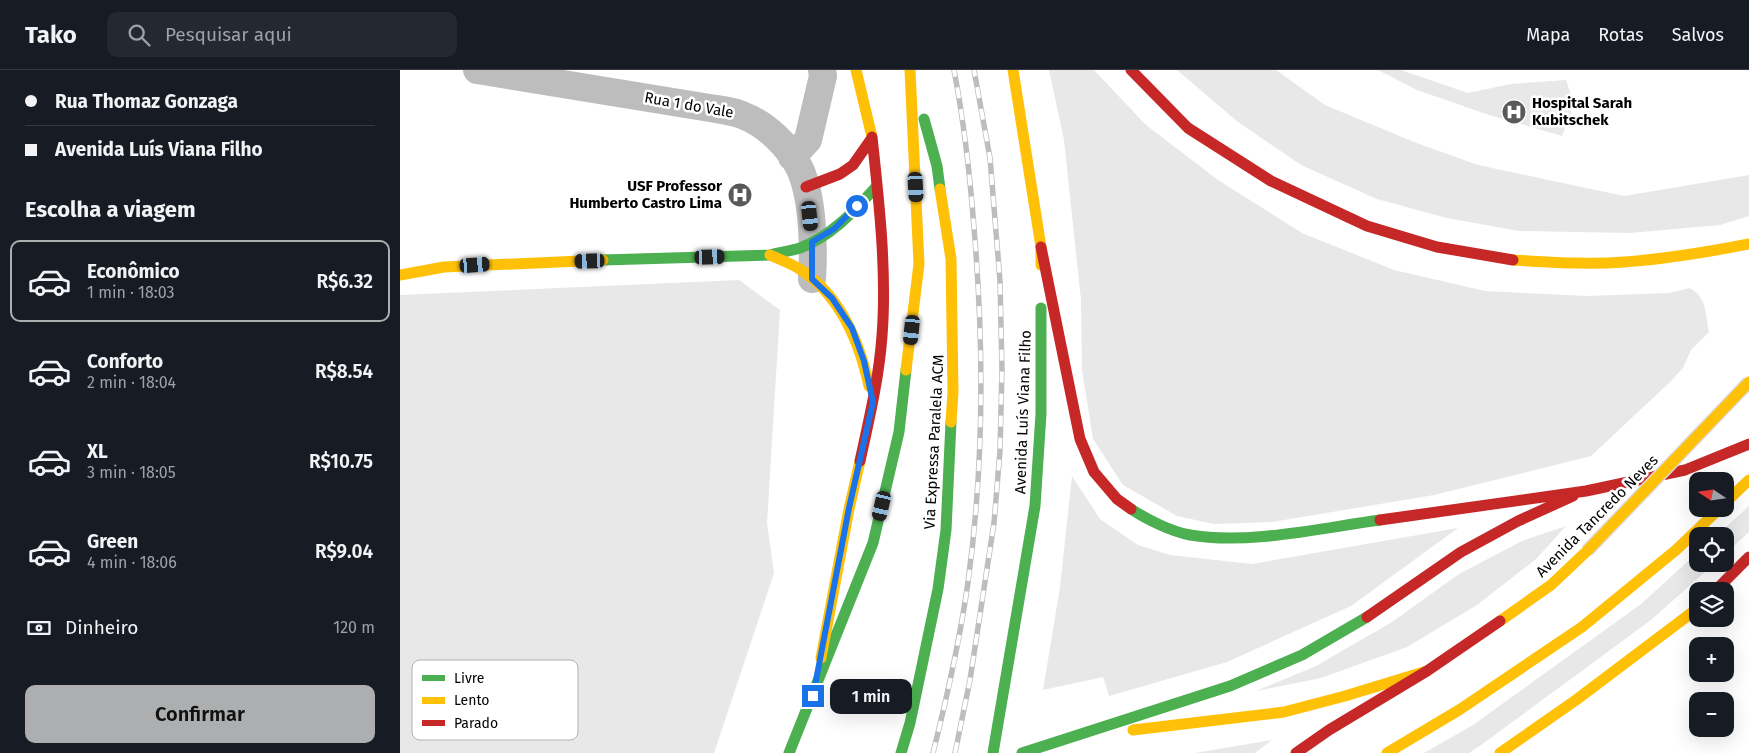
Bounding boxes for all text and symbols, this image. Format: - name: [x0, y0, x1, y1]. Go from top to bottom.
- search box: [107, 12, 457, 57]
- text: Tako: [25, 21, 77, 49]
- icon: search: [125, 21, 153, 49]
- text: Pesquisar aqui: [165, 23, 292, 46]
- text: Mapa: [1526, 24, 1570, 46]
- text: Rotas: [1598, 24, 1644, 46]
- text: Salvos: [1672, 24, 1724, 46]
- street label: Rua 1 do Vale: [643, 88, 735, 122]
- text: Rua Thomaz Gonzaga: [55, 90, 238, 113]
- place label: Hospital Sarah Kubitschek: [1532, 94, 1632, 129]
- hospital icon: Hospital Sarah Kubitschek: [1501, 99, 1527, 125]
- text: Avenida Luís Viana Filho: [55, 138, 263, 161]
- car: [907, 172, 924, 202]
- place label: USF Professor Humberto Castro Lima: [569, 177, 723, 212]
- hospital icon: USF Professor Humberto Castro Lima: [727, 182, 753, 208]
- route start: [846, 195, 868, 217]
- text: Escolha a viagem: [25, 196, 196, 223]
- car: [800, 200, 819, 232]
- car: [694, 249, 725, 265]
- car: [574, 253, 605, 269]
- car: [459, 256, 490, 274]
- icon: car: [27, 259, 72, 304]
- text: Econômico: [87, 260, 180, 283]
- text: R$6.32: [316, 270, 373, 293]
- text: 1 min · 18:03: [87, 283, 174, 302]
- car: [902, 314, 921, 346]
- street label: Avenida Luís Viana Filho: [1011, 330, 1035, 494]
- icon: car: [27, 349, 72, 394]
- text: Conforto: [87, 350, 163, 373]
- street label: Via Expressa Paralela ACM: [920, 354, 948, 530]
- text: R$8.54: [315, 360, 373, 383]
- text: 2 min · 18:04: [87, 373, 176, 392]
- icon: car: [27, 439, 72, 484]
- text: XL: [87, 440, 108, 463]
- text: R$10.75: [309, 450, 373, 473]
- street label: Avenida Tancredo Neves: [1532, 451, 1662, 581]
- text: 3 min · 18:05: [87, 463, 176, 482]
- north arrow: [1689, 472, 1734, 518]
- map controls: [1689, 472, 1734, 737]
- car: [871, 490, 892, 522]
- button: locate: [1689, 527, 1734, 572]
- icon: car: [27, 529, 72, 574]
- text: Green: [87, 530, 138, 553]
- text: R$9.04: [315, 540, 373, 563]
- text: 4 min · 18:06: [87, 553, 177, 572]
- button: layers: [1689, 582, 1734, 627]
- icon: cash: [25, 614, 53, 642]
- text: Dinheiro: [65, 616, 138, 639]
- text: 120 m: [333, 618, 375, 637]
- button: +: [1689, 637, 1734, 682]
- legend: [412, 660, 578, 740]
- text: Livre: [454, 670, 484, 687]
- callout: 1 min: [830, 678, 913, 714]
- button: Confirmar: [25, 685, 375, 743]
- route end: [802, 685, 824, 707]
- text: 1 min: [852, 687, 890, 706]
- text: Lento: [454, 692, 489, 709]
- button: −: [1689, 692, 1734, 737]
- text: Parado: [454, 715, 498, 732]

